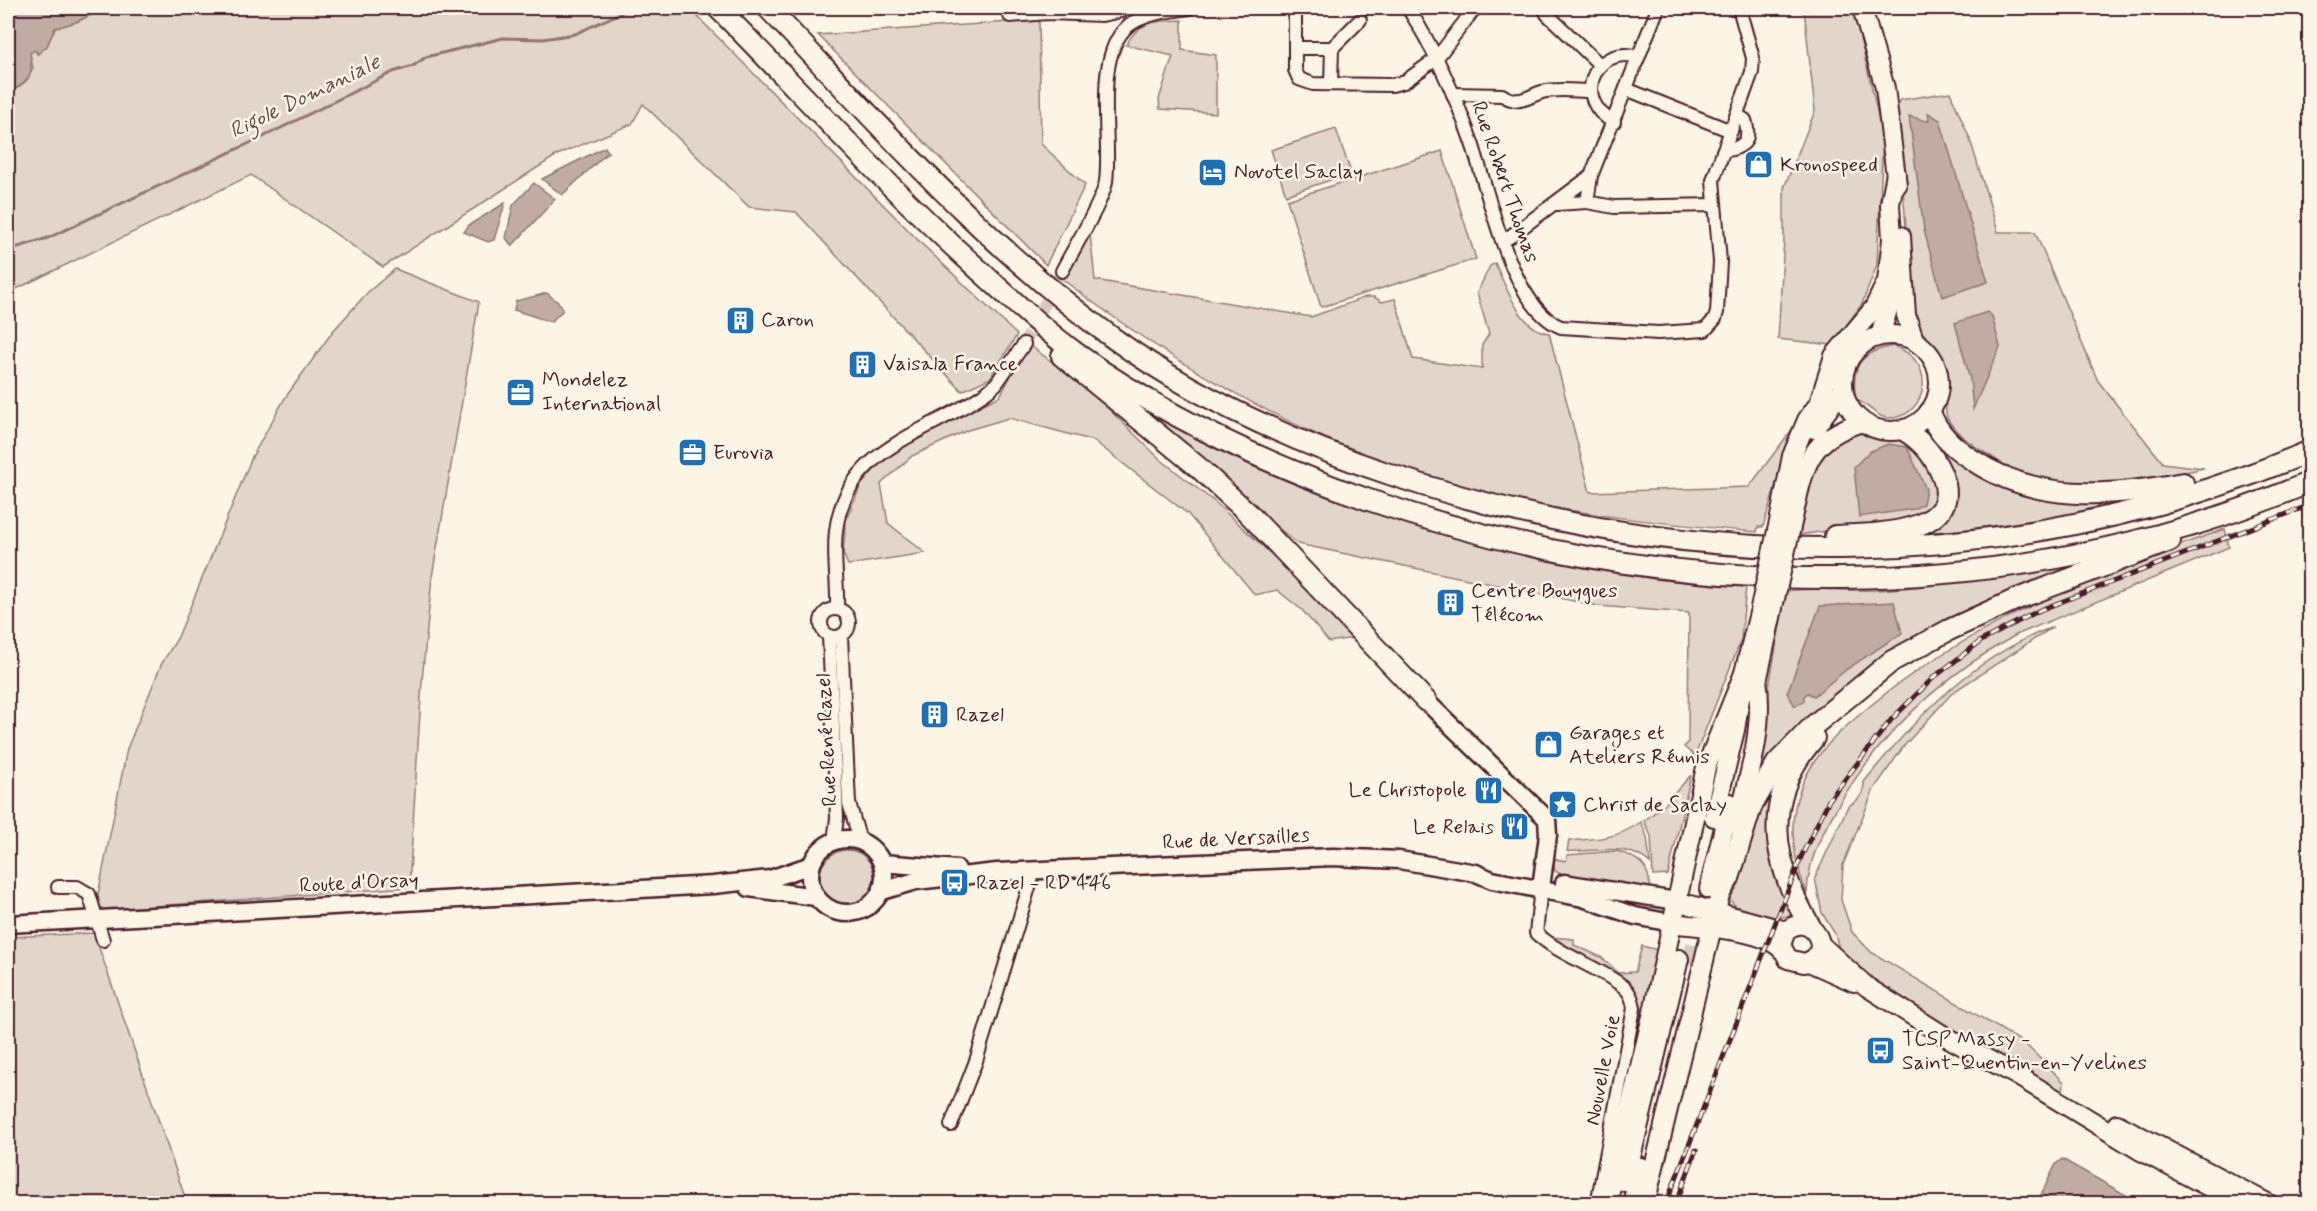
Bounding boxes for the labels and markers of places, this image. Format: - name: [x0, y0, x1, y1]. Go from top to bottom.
- shop icon: Kronospeed: [1743, 149, 1775, 181]
- place label: Kronospeed: [1780, 151, 1878, 179]
- hotel icon: Novotel Saclay: [1197, 156, 1229, 188]
- place label: Novotel Saclay: [1234, 158, 1363, 186]
- building icon: Caron: [724, 304, 756, 336]
- place label: Caron: [761, 306, 814, 334]
- building icon: Vaisala France: [846, 348, 878, 380]
- place label: Vaisala France: [883, 350, 1018, 378]
- place label: Mondelez International: [542, 366, 661, 418]
- office icon: Mondelez International: [505, 376, 537, 408]
- office icon: Eurovia: [676, 437, 708, 469]
- place label: Eurovia: [713, 439, 774, 467]
- place label: Centre Bouygues Télécom: [1471, 577, 1618, 629]
- building icon: Centre Bouygues Télécom: [1434, 587, 1466, 619]
- building icon: Razel: [919, 699, 951, 731]
- place label: Razel: [956, 701, 1004, 729]
- place label: Garages et Ateliers Réunis: [1569, 719, 1710, 771]
- shop icon: Garages et Ateliers Réunis: [1532, 729, 1564, 761]
- restaurant icon: Le Christopole: [1472, 774, 1504, 806]
- place label: Le Christopole: [1348, 776, 1467, 804]
- place icon: Christ de Saclay: [1546, 789, 1578, 821]
- place label: Christ de Saclay: [1583, 791, 1727, 819]
- restaurant icon: Le Relais: [1499, 811, 1531, 843]
- place label: Le Relais: [1413, 813, 1494, 841]
- bus stop icon: Razel - RD 446: [939, 867, 971, 899]
- place label: Razel - RD 446: [976, 869, 1111, 897]
- place label: TCSP Massy - Saint-Quentin-en-Yvelines: [1902, 1025, 2147, 1077]
- bus stop icon: TCSP Massy - Saint-Quentin-en-Yvelines: [1865, 1035, 1897, 1067]

